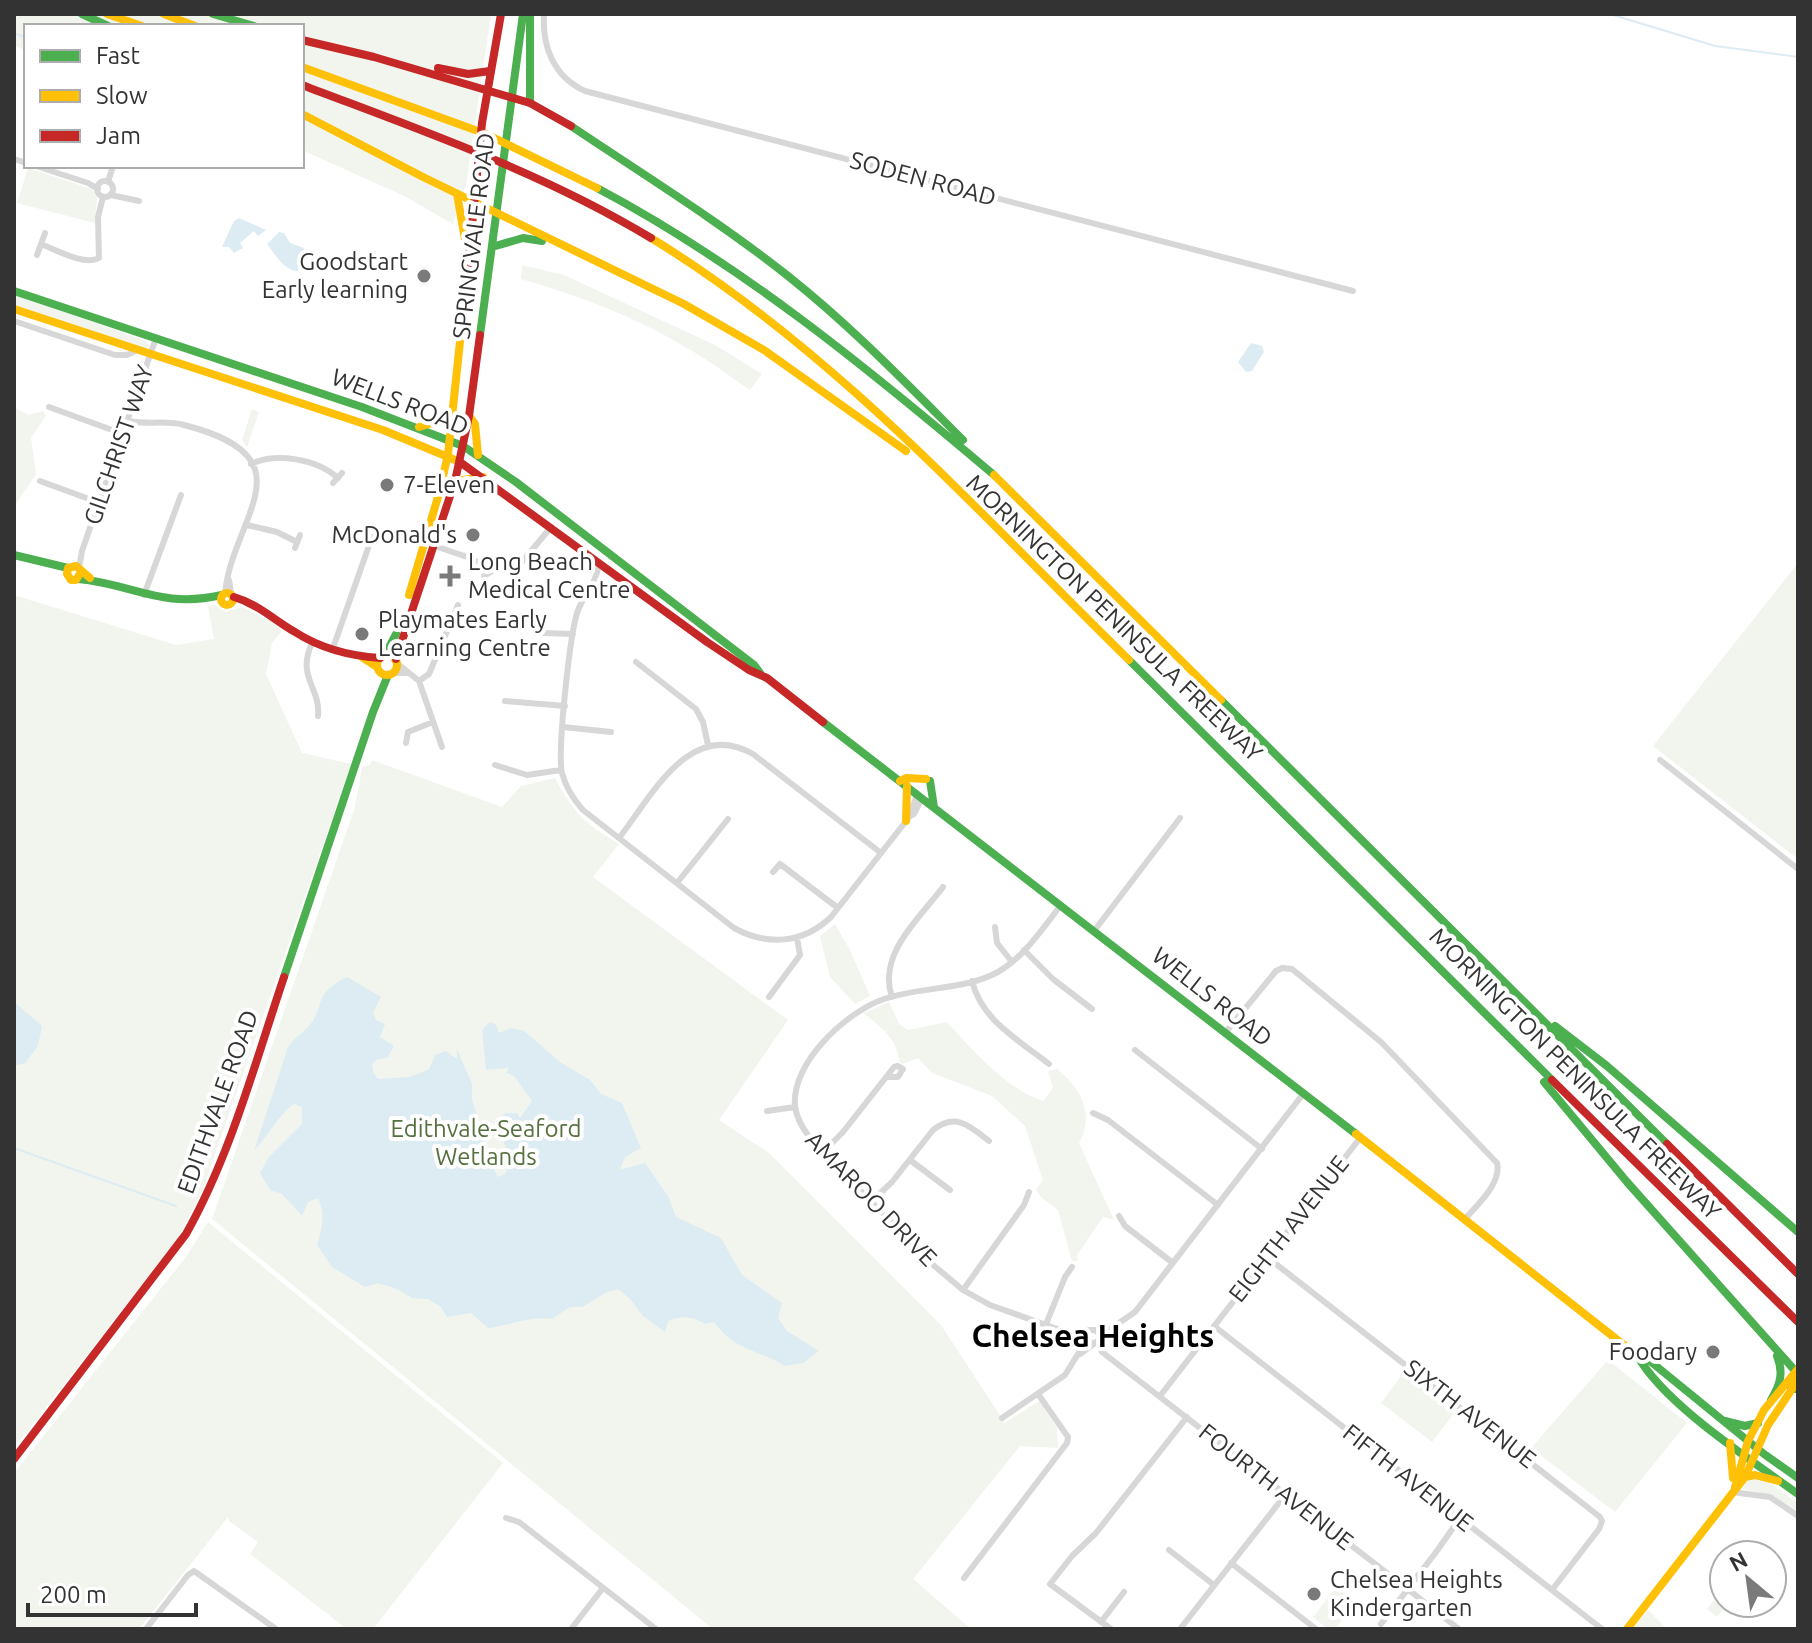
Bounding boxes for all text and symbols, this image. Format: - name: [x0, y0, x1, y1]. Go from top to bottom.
- legend: [24, 24, 304, 168]
- text: Fast: [96, 42, 140, 69]
- text: Slow: [96, 82, 148, 109]
- text: Jam: [96, 122, 141, 149]
- street label: SPRINGVALE ROAD: [447, 131, 500, 341]
- street label: SODEN ROAD: [847, 146, 999, 211]
- place label: Goodstart Early learning: [262, 248, 409, 303]
- marker: Goodstart Early learning: [415, 267, 433, 285]
- street label: GILCHRIST WAY: [79, 361, 159, 528]
- street label: WELLS ROAD: [328, 363, 472, 440]
- street label: MORNINGTON PENINSULA FREEWAY: [961, 469, 1268, 766]
- place label: 7-Eleven: [403, 471, 495, 498]
- marker: 7-Eleven: [378, 476, 396, 494]
- place label: McDonald's: [331, 521, 457, 548]
- marker: McDonald's: [464, 526, 482, 544]
- place label: Long Beach Medical Centre: [468, 548, 631, 603]
- marker: Long Beach Medical Centre: [439, 565, 461, 587]
- place label: Playmates Early Learning Centre: [378, 606, 551, 661]
- marker: Playmates Early Learning Centre: [353, 625, 371, 643]
- street label: MORNINGTON PENINSULA FREEWAY: [1424, 923, 1727, 1225]
- street label: WELLS ROAD: [1147, 942, 1277, 1052]
- street label: EDITHVALE ROAD: [172, 1006, 263, 1197]
- park label: Edithvale-Seaford Wetlands: [390, 1115, 582, 1170]
- street label: AMAROO DRIVE: [800, 1126, 942, 1272]
- street label: EIGHTH AVENUE: [1223, 1150, 1354, 1307]
- district label: Chelsea Heights: [972, 1317, 1214, 1353]
- place label: Foodary: [1609, 1338, 1697, 1365]
- marker: Foodary: [1704, 1343, 1722, 1361]
- street label: SIXTH AVENUE: [1399, 1354, 1541, 1473]
- street label: FOURTH AVENUE: [1194, 1418, 1359, 1555]
- street label: FIFTH AVENUE: [1338, 1419, 1479, 1537]
- north arrow: [1708, 1539, 1788, 1619]
- text: N: [1725, 1546, 1751, 1576]
- place label: Chelsea Heights Kindergarten: [1330, 1566, 1503, 1621]
- scale bar: [28, 1567, 196, 1617]
- text: 200 m: [40, 1581, 107, 1608]
- marker: Chelsea Heights Kindergarten: [1305, 1585, 1323, 1603]

